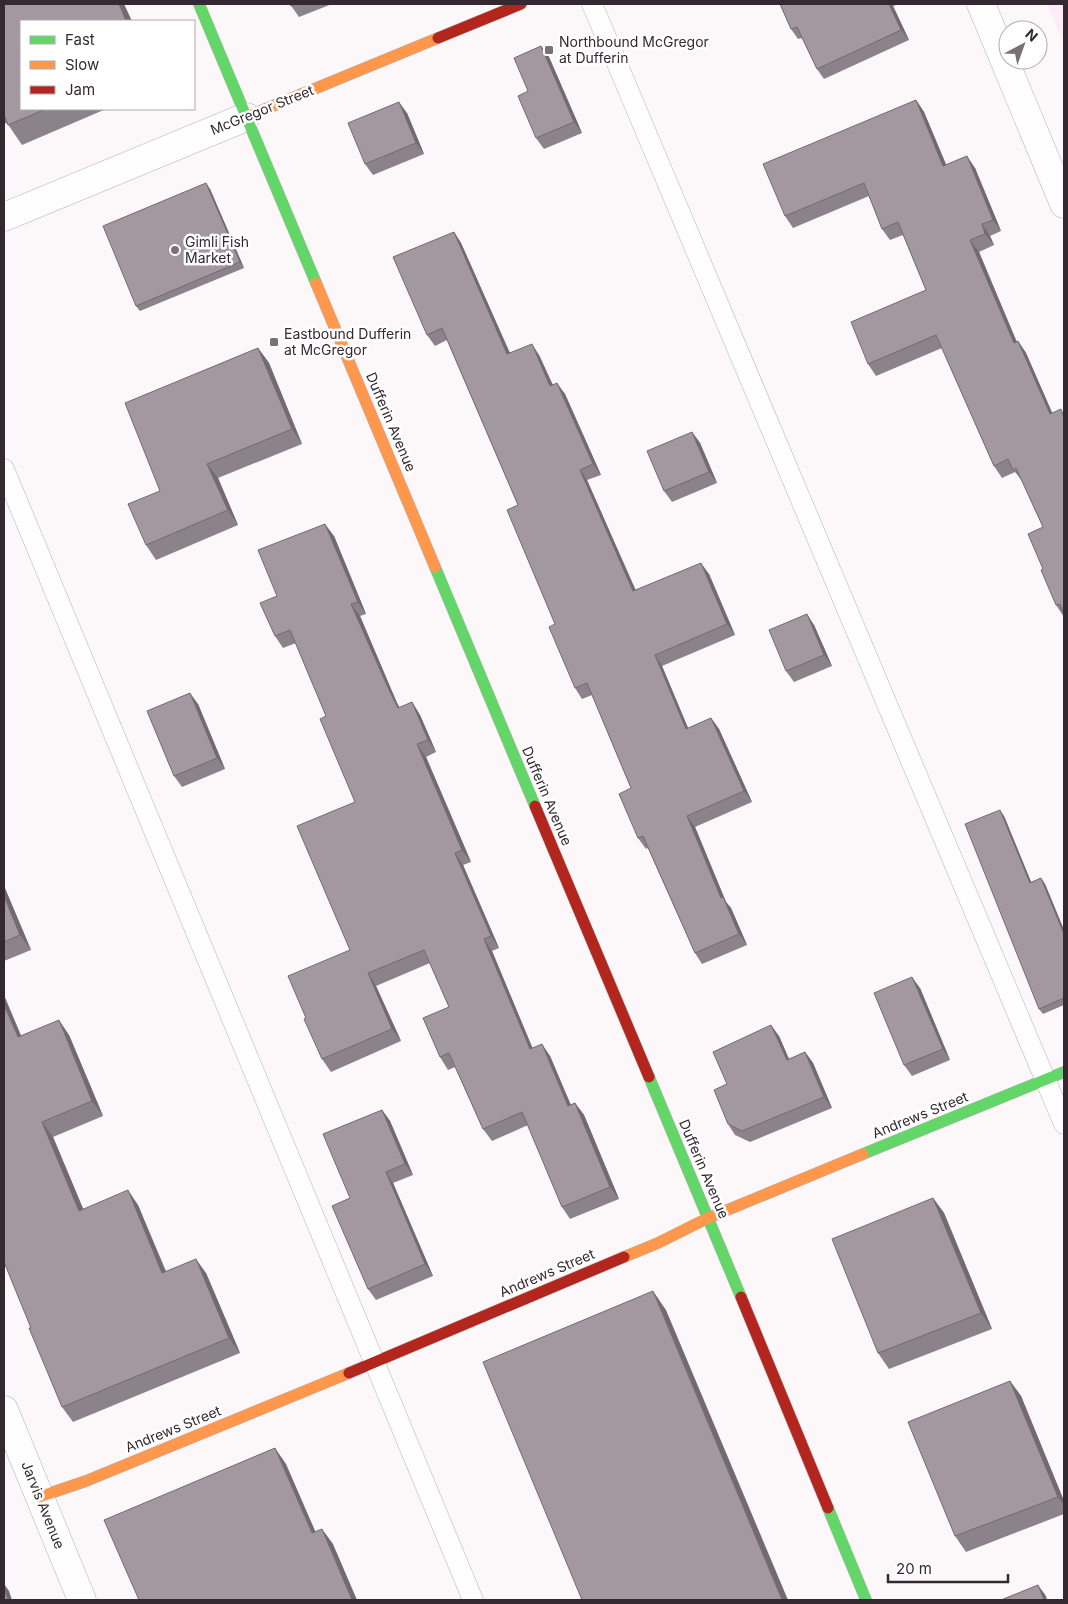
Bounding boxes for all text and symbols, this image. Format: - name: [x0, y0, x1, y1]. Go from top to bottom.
- legend: [20, 20, 195, 110]
- north arrow: [998, 20, 1048, 70]
- text: N: [1022, 25, 1041, 45]
- text: Fast: [65, 30, 95, 49]
- place label: Northbound McGregor at Dufferin: [559, 33, 709, 66]
- marker: Northbound McGregor at Dufferin: [543, 44, 555, 56]
- text: Slow: [65, 55, 99, 74]
- text: Jam: [65, 80, 95, 99]
- street label: McGregor Street: [208, 81, 316, 138]
- place label: Gimli Fish Market: [185, 233, 249, 266]
- marker: Gimli Fish Market: [169, 244, 181, 256]
- place label: Eastbound Dufferin at McGregor: [284, 325, 411, 358]
- marker: Eastbound Dufferin at McGregor: [268, 336, 280, 348]
- street label: Dufferin Avenue: [363, 370, 420, 474]
- street label: Dufferin Avenue: [519, 744, 576, 848]
- street label: Andrews Street: [869, 1087, 971, 1141]
- street label: Dufferin Avenue: [676, 1117, 733, 1221]
- street label: Andrews Street: [497, 1245, 597, 1300]
- street label: Andrews Street: [122, 1401, 224, 1455]
- street label: Jarvis Avenue: [18, 1458, 69, 1551]
- scale bar: [888, 1552, 1008, 1584]
- text: 20 m: [896, 1559, 932, 1578]

